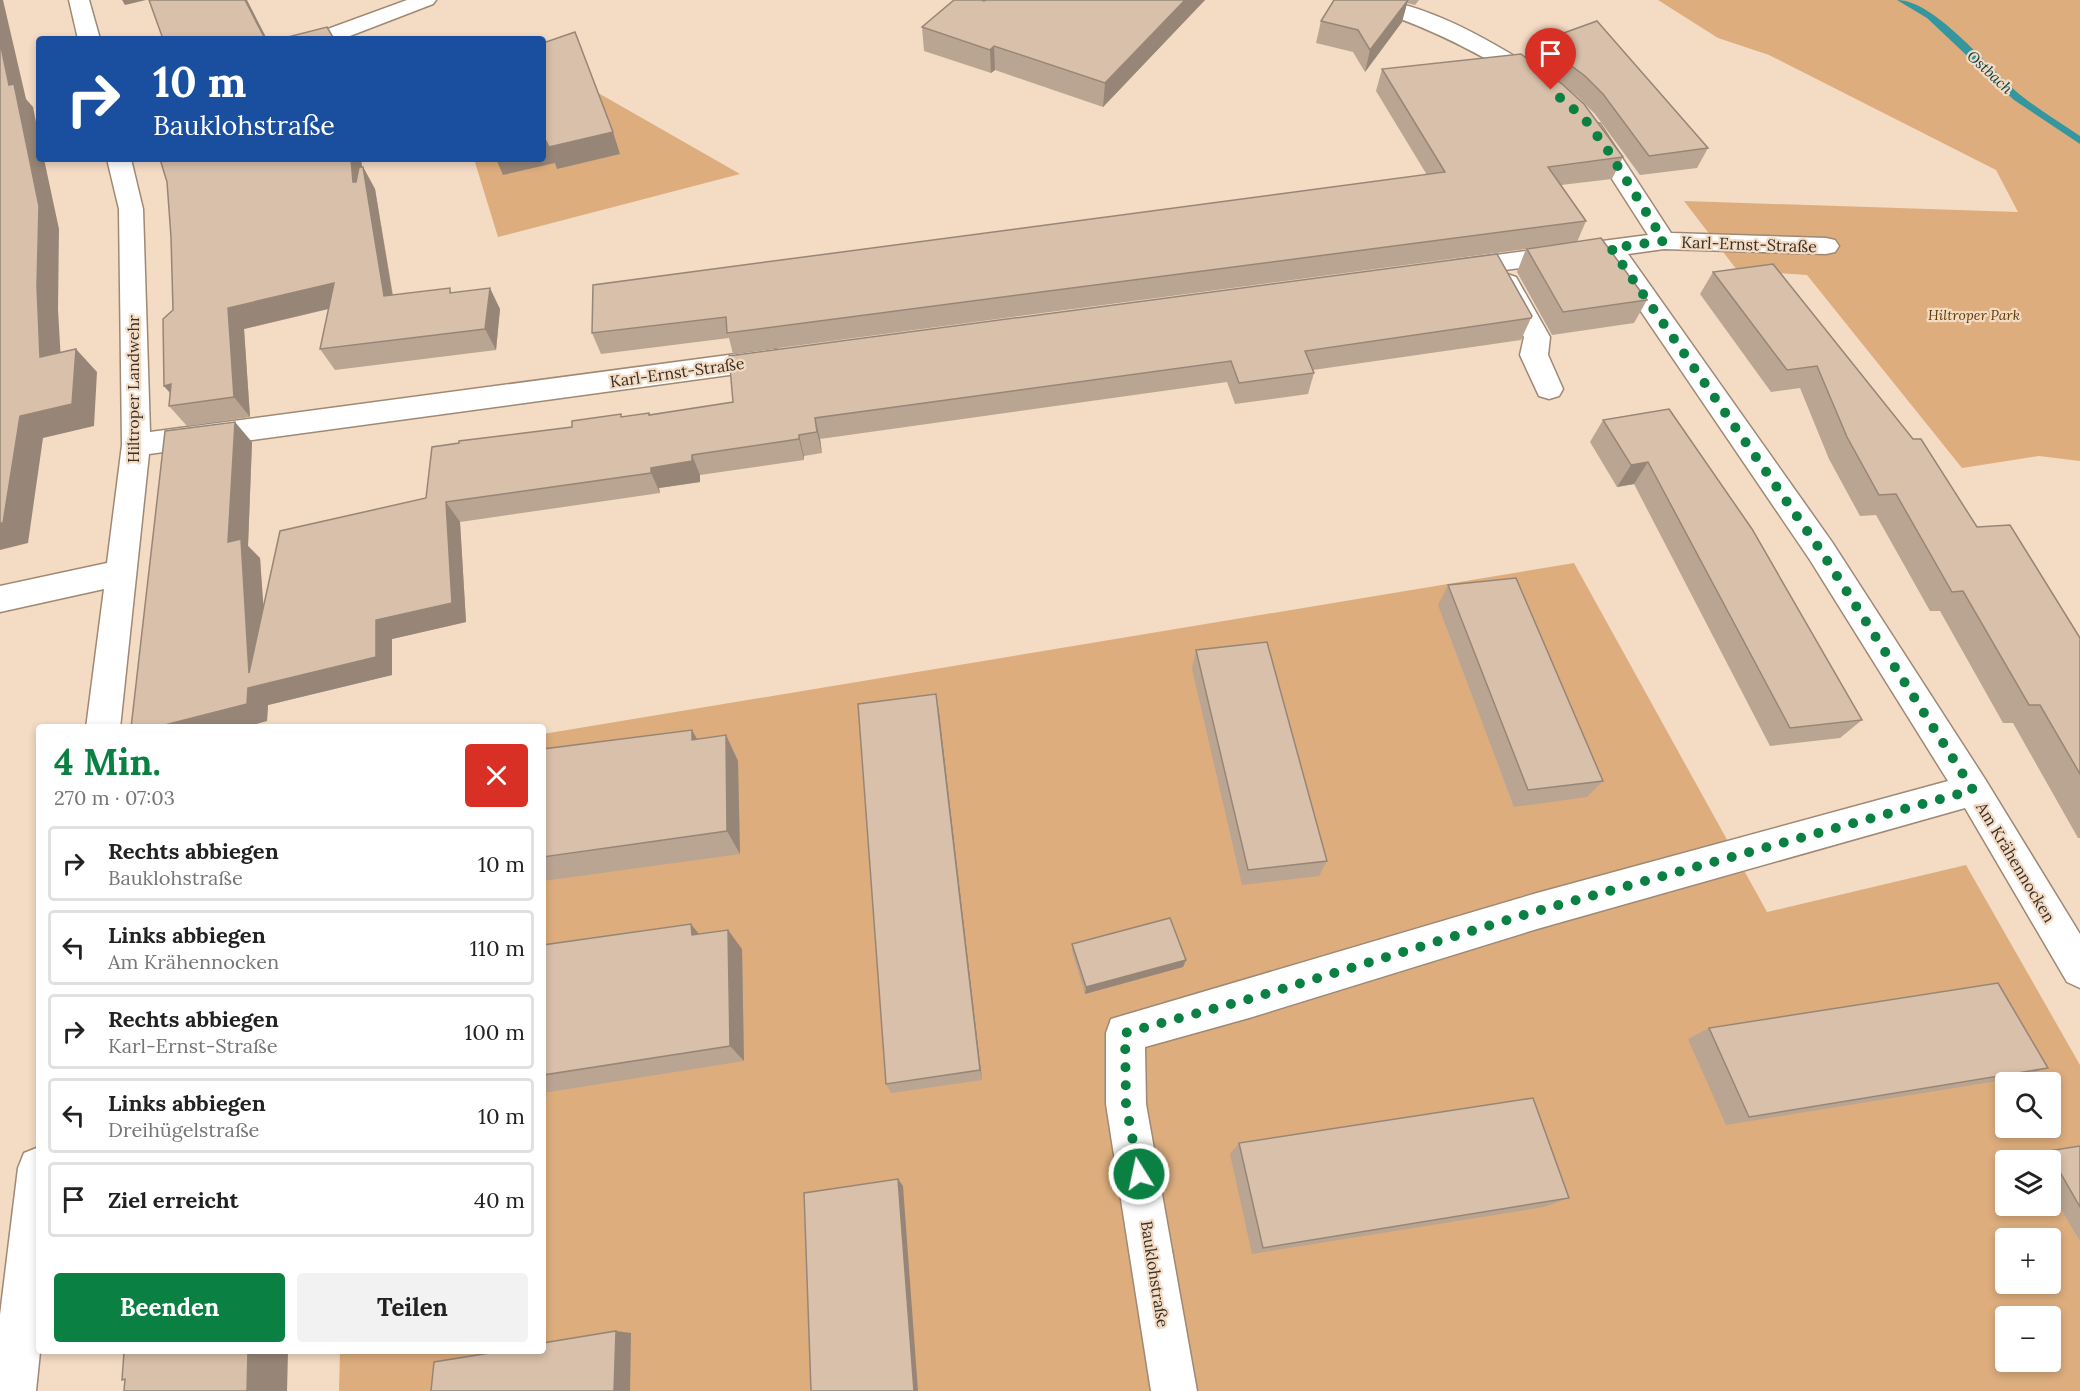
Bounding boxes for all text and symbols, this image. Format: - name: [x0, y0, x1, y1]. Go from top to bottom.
- pin: [1525, 28, 1576, 90]
- icon: arrive: [1534, 37, 1567, 70]
- water label: Ostbach: [1963, 46, 2017, 98]
- text: 10 m: [153, 55, 246, 109]
- icon: right: [54, 60, 132, 138]
- text: Bauklohstraße: [153, 108, 335, 142]
- street label: Karl-Ernst-Straße: [1681, 232, 1817, 256]
- park label: Hiltroper Park: [1928, 306, 2020, 324]
- street label: Hiltroper Landwehr: [123, 315, 143, 463]
- street label: Karl-Ernst-Straße: [608, 353, 746, 391]
- text: 4 Min.: [54, 739, 161, 785]
- button: close: [465, 744, 528, 807]
- text: 270 m · 07:03: [54, 785, 175, 810]
- street label: Am Krähennocken: [1972, 797, 2060, 926]
- text: Rechts abbiegen: [108, 837, 279, 865]
- icon: right: [57, 847, 90, 880]
- text: 10 m: [478, 850, 525, 878]
- text: Bauklohstraße: [108, 865, 243, 890]
- text: Links abbiegen: [108, 921, 266, 949]
- icon: left: [57, 931, 90, 964]
- text: 110 m: [470, 934, 525, 962]
- text: Am Krähennocken: [108, 949, 279, 974]
- text: Rechts abbiegen: [108, 1005, 279, 1033]
- icon: right: [57, 1015, 90, 1048]
- text: 100 m: [464, 1018, 525, 1046]
- text: Karl-Ernst-Straße: [108, 1033, 278, 1058]
- map controls: [1995, 1072, 2061, 1372]
- button: search: [1995, 1072, 2061, 1138]
- text: Links abbiegen: [108, 1089, 266, 1117]
- icon: left: [57, 1099, 90, 1132]
- text: 10 m: [478, 1102, 525, 1130]
- text: Dreihügelstraße: [108, 1117, 259, 1142]
- position arrow: [1107, 1142, 1171, 1206]
- button: layers: [1995, 1150, 2061, 1216]
- icon: arrive: [57, 1183, 90, 1216]
- text: Ziel erreicht: [108, 1186, 239, 1214]
- text: 40 m: [474, 1186, 525, 1214]
- street label: Bauklohstraße: [1137, 1219, 1173, 1329]
- button: +: [1995, 1228, 2061, 1294]
- button: Beenden: [54, 1273, 285, 1342]
- button: Teilen: [297, 1273, 528, 1342]
- button: −: [1995, 1306, 2061, 1372]

